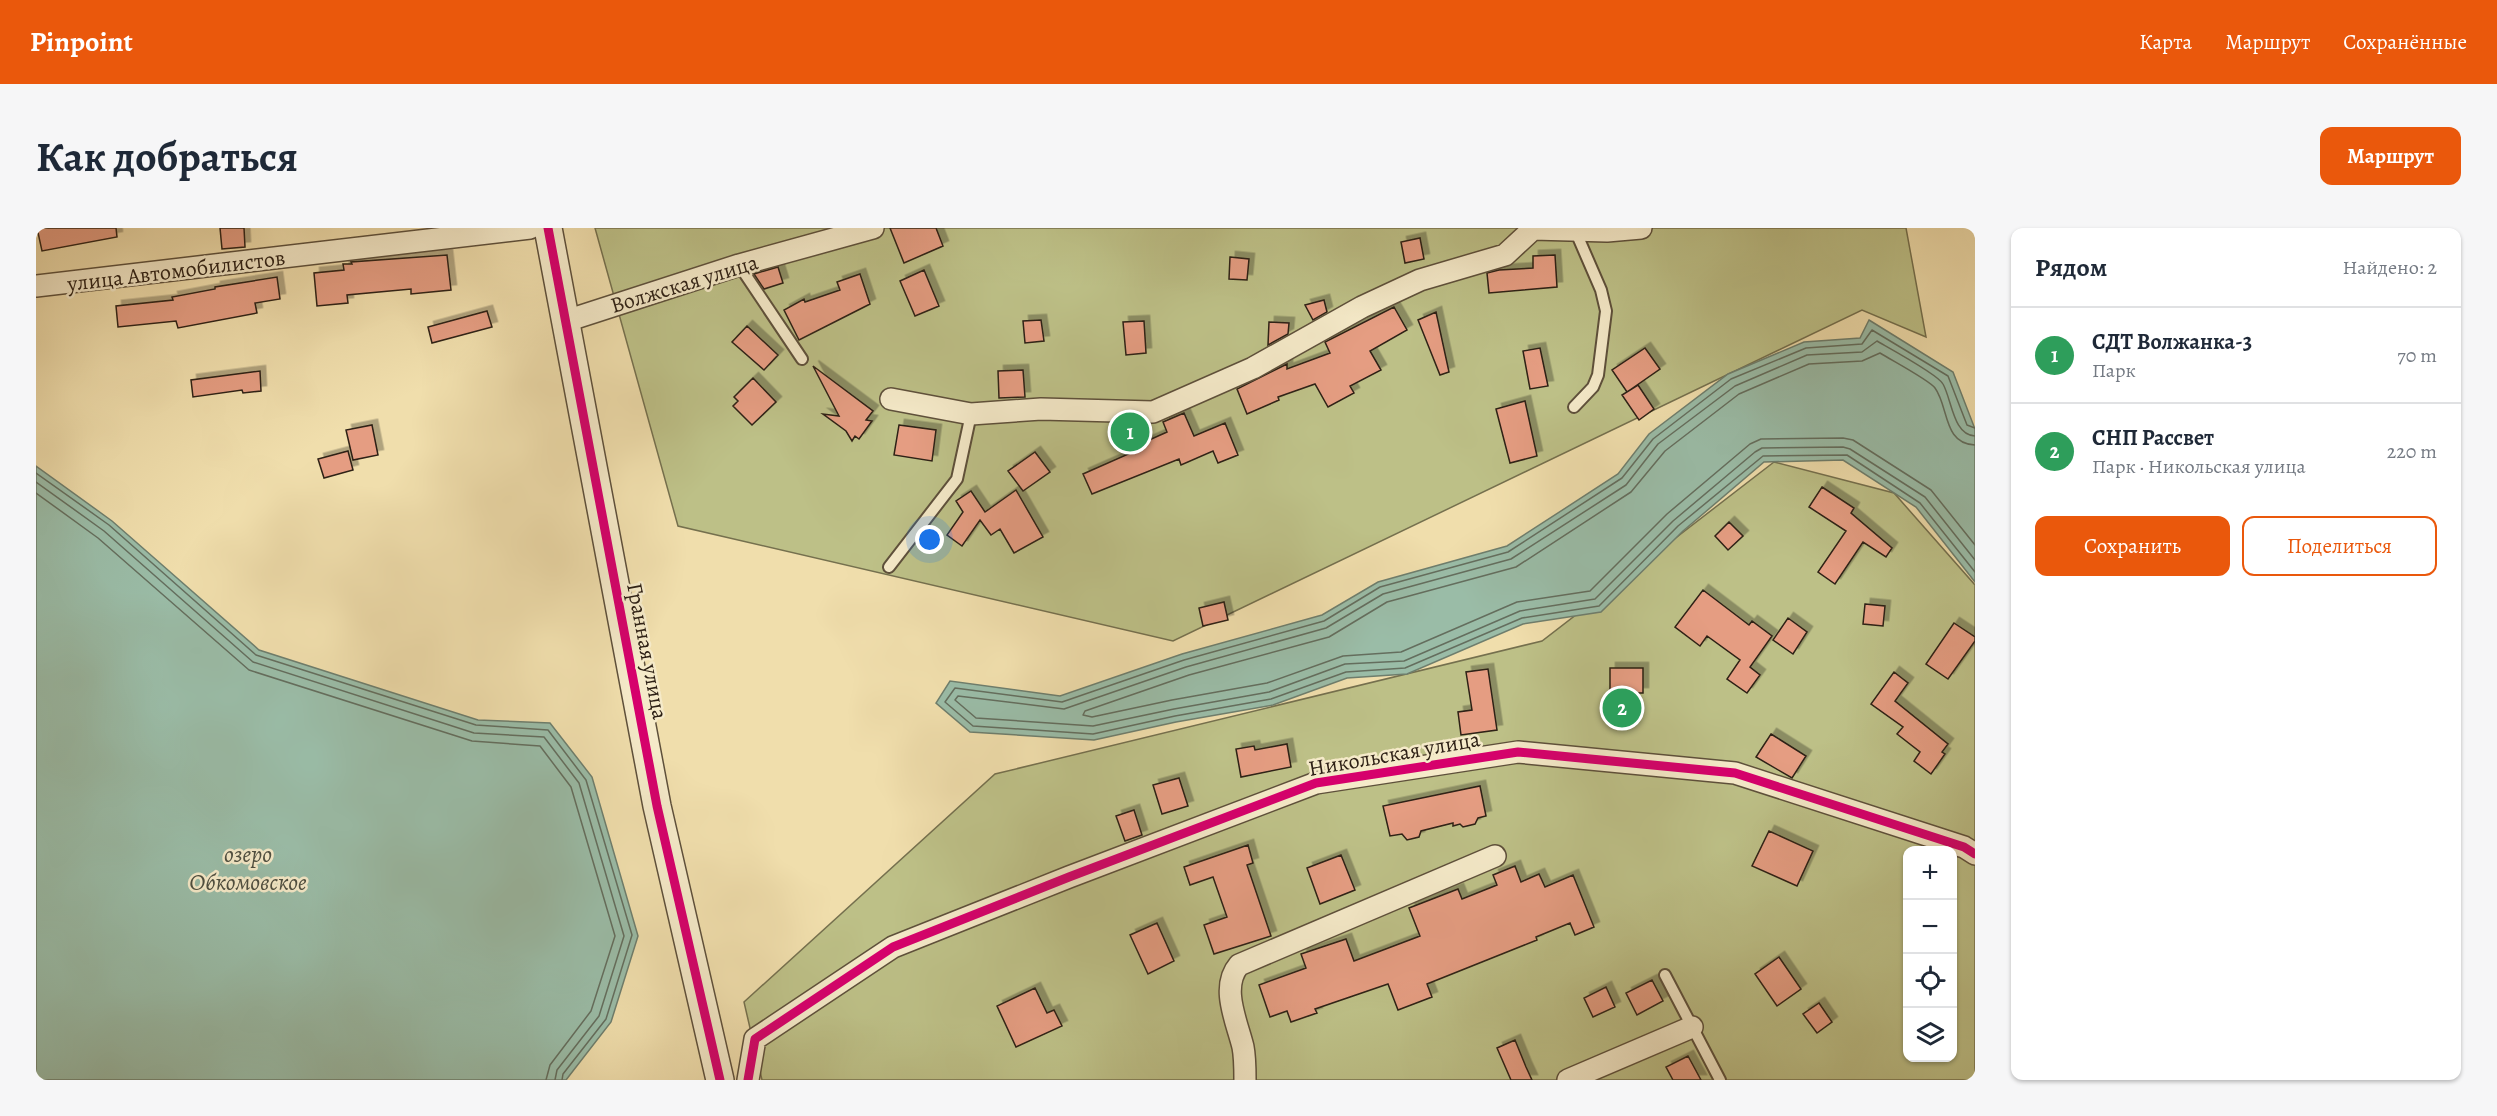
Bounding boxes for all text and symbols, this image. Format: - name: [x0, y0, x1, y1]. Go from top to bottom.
- text: Pinpoint: [30, 23, 133, 61]
- text: Карта: [2139, 28, 2192, 56]
- text: Маршрут: [2225, 28, 2310, 56]
- text: Сохранённые: [2343, 28, 2467, 56]
- button: Маршрут: [2320, 127, 2461, 185]
- text: Как добраться: [36, 128, 298, 185]
- street label: улица Автомобилистов: [64, 243, 287, 299]
- street label: Волжская улица: [607, 247, 763, 321]
- text: Рядом: [2035, 250, 2107, 285]
- text: Найдено: 2: [2342, 254, 2437, 281]
- text: СДТ Волжанка-3: [2092, 327, 2252, 357]
- text: 1: [2051, 342, 2058, 369]
- text: 70 m: [2397, 342, 2437, 369]
- text: Парк: [2092, 357, 2136, 384]
- pin: 1: [1110, 410, 1150, 454]
- text: СНП Рассвет: [2092, 423, 2214, 453]
- text: 2: [2050, 438, 2059, 465]
- text: 220 m: [2387, 438, 2437, 465]
- text: Парк · Никольская улица: [2092, 453, 2306, 480]
- button: Сохранить: [2035, 516, 2230, 576]
- button: Поделиться: [2242, 516, 2437, 576]
- your location: [915, 525, 944, 554]
- street label: Гранная улица: [619, 580, 675, 723]
- pin: 2: [1602, 686, 1642, 730]
- street label: Никольская улица: [1306, 724, 1483, 784]
- water label: озеро Обкомовское: [189, 838, 307, 898]
- map controls: [1903, 846, 1957, 1062]
- button: +: [1903, 846, 1957, 900]
- button: −: [1903, 900, 1957, 954]
- button: locate: [1903, 954, 1957, 1008]
- button: layers: [1903, 1008, 1957, 1062]

